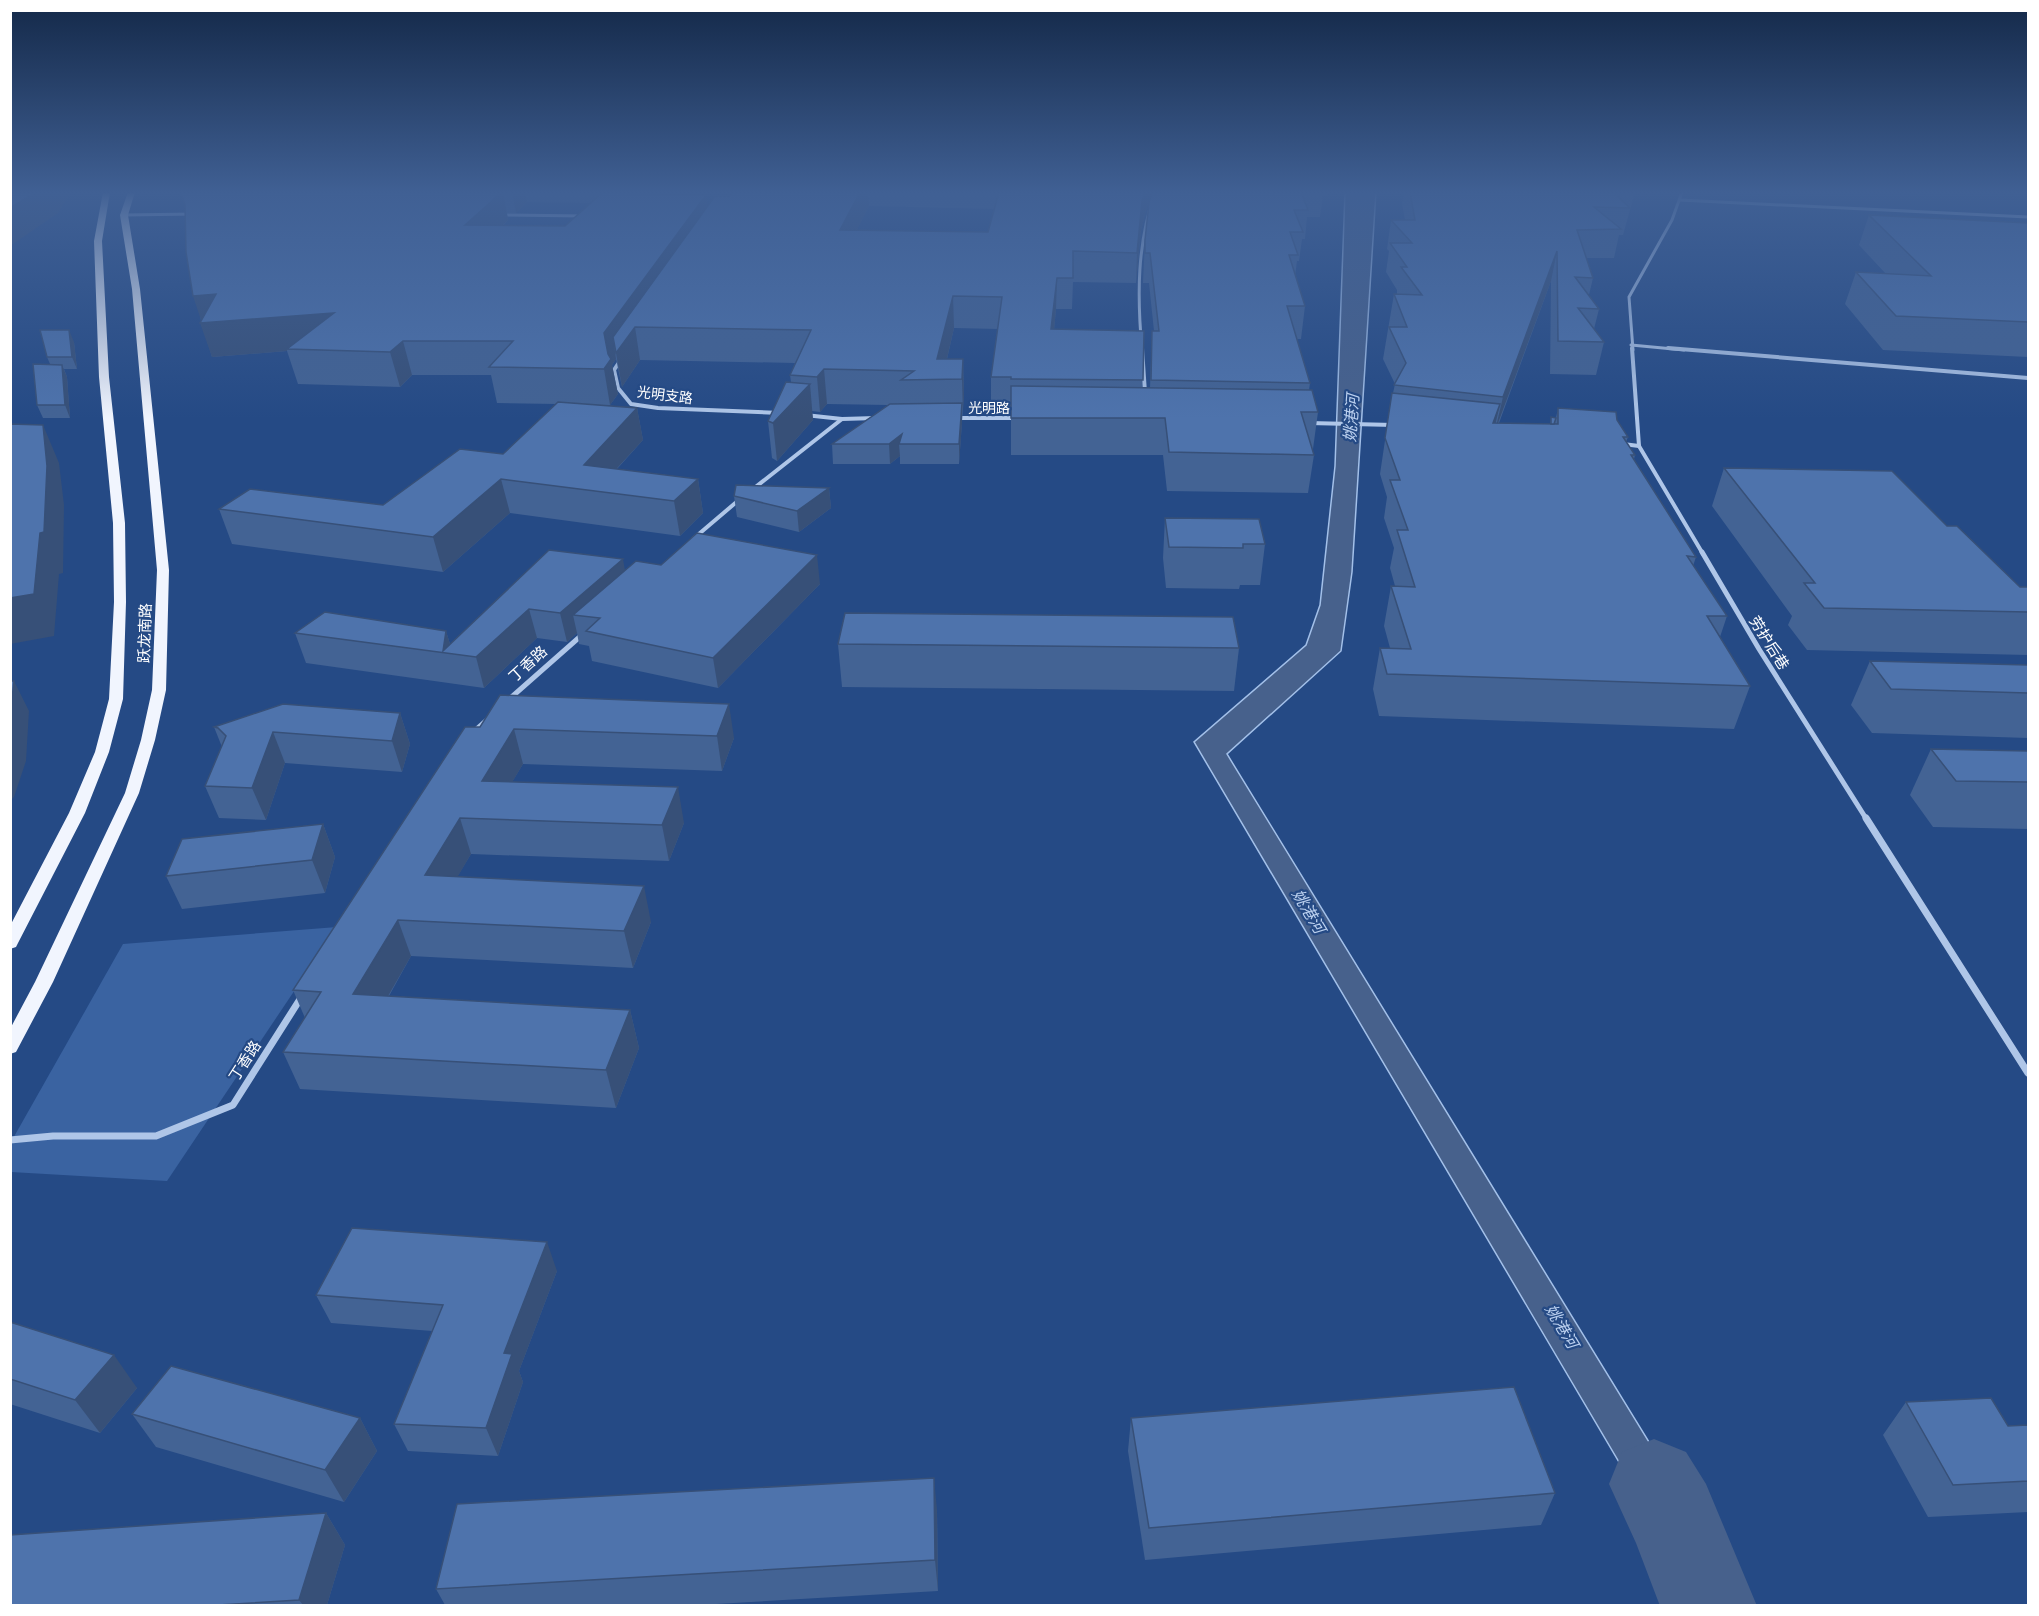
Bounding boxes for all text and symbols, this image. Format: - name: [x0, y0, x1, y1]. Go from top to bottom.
- street label: 光明支路: [636, 384, 694, 406]
- water label: 姚港河: [1341, 391, 1362, 443]
- street label: 光明路: [968, 400, 1010, 416]
- street label: 跃龙南路: [135, 603, 154, 663]
- street label: 劳护后巷: [1746, 613, 1793, 673]
- street label: 丁香路: [505, 642, 550, 685]
- water label: 姚港河: [1289, 886, 1330, 939]
- street label: 丁香路: [225, 1037, 264, 1084]
- water label: 姚港河: [1542, 1301, 1583, 1354]

